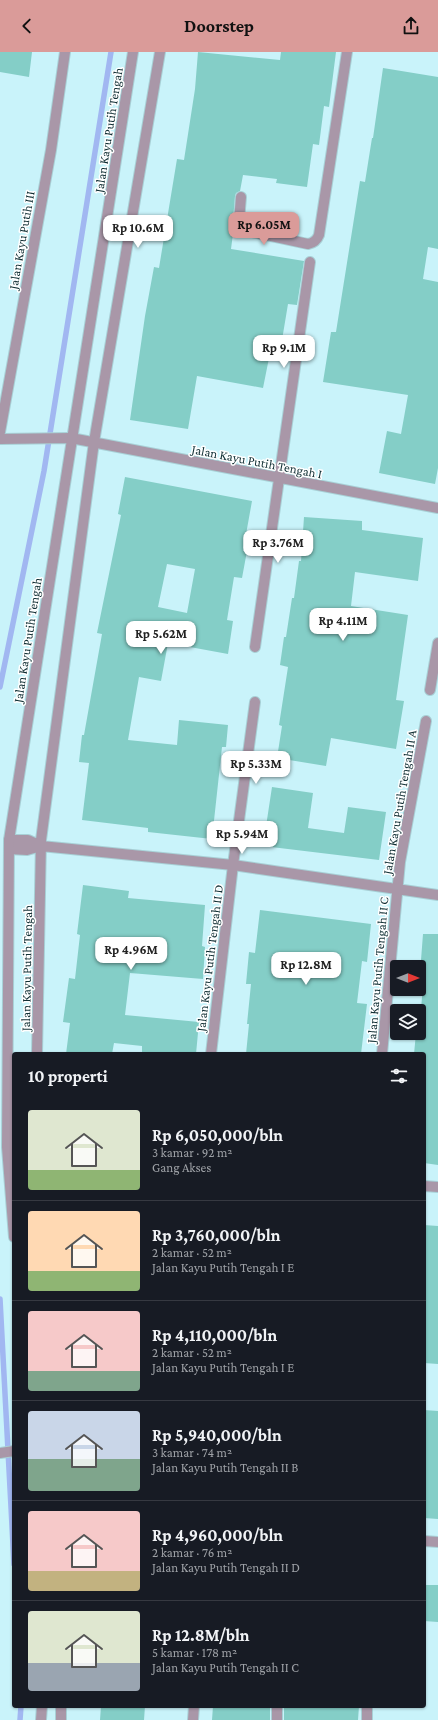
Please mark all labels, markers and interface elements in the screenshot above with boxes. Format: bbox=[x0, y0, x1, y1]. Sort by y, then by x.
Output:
icon: back bbox=[16, 15, 38, 37]
icon: share bbox=[400, 15, 422, 37]
text: Doorstep bbox=[184, 16, 254, 36]
street label: Jalan Kayu Putih Tengah bbox=[91, 66, 126, 195]
street label: Jalan Kayu Putih III bbox=[5, 190, 38, 291]
pin: Rp 6.05M bbox=[223, 212, 305, 246]
pin: Rp 10.6M bbox=[97, 215, 179, 249]
text: Rp 6.05M bbox=[237, 217, 291, 232]
text: Rp 10.6M bbox=[112, 220, 164, 235]
pin: Rp 9.1M bbox=[247, 335, 321, 369]
text: Rp 9.1M bbox=[262, 340, 306, 355]
street label: Jalan Kayu Putih Tengah I bbox=[189, 441, 324, 482]
pin: Rp 3.76M bbox=[237, 530, 319, 564]
text: Rp 3.76M bbox=[252, 535, 304, 550]
street label: Jalan Kayu Putih Tengah bbox=[10, 576, 45, 705]
pin: Rp 4.11M bbox=[302, 608, 384, 642]
text: Rp 4.11M bbox=[318, 613, 368, 628]
pin: Rp 5.62M bbox=[120, 621, 202, 655]
text: Rp 5.62M bbox=[135, 626, 187, 641]
street label: Jalan Kayu Putih Tengah II A bbox=[379, 728, 420, 877]
pin: Rp 5.33M bbox=[215, 751, 297, 785]
text: Rp 5.33M bbox=[230, 756, 282, 771]
pin: Rp 5.94M bbox=[201, 821, 283, 855]
text: Rp 5.94M bbox=[216, 826, 268, 841]
street label: Jalan Kayu Putih Tengah II D bbox=[193, 884, 226, 1033]
street label: Jalan Kayu Putih Tengah II C bbox=[364, 896, 391, 1045]
street label: Jalan Kayu Putih Tengah bbox=[18, 905, 35, 1032]
pin: Rp 4.96M bbox=[90, 937, 172, 971]
text: Rp 4.96M bbox=[104, 942, 158, 957]
pin: Rp 12.8M bbox=[265, 952, 347, 986]
text: Rp 12.8M bbox=[280, 957, 332, 972]
north arrow bbox=[390, 960, 426, 996]
map controls bbox=[390, 960, 426, 1040]
button: layers bbox=[390, 1004, 426, 1040]
icon: filters bbox=[388, 1065, 410, 1087]
text: 10 properti bbox=[28, 1067, 108, 1086]
icon: home bbox=[60, 1126, 108, 1174]
text: Rp 6,050,000/bln bbox=[152, 1126, 283, 1145]
text: 3 kamar · 92 m² bbox=[152, 1145, 232, 1160]
text: Gang Akses bbox=[152, 1160, 211, 1175]
text: Rp 3,760,000/bln bbox=[152, 1226, 280, 1245]
icon: home bbox=[60, 1227, 108, 1275]
text: 2 kamar · 52 m² bbox=[152, 1245, 232, 1260]
text: Jalan Kayu Putih Tengah I E bbox=[152, 1260, 294, 1275]
text: Rp 4,110,000/bln bbox=[152, 1326, 277, 1345]
icon: home bbox=[60, 1327, 108, 1375]
text: 2 kamar · 52 m² bbox=[152, 1345, 232, 1360]
text: Jalan Kayu Putih Tengah I E bbox=[152, 1360, 294, 1375]
text: Rp 5,940,000/bln bbox=[152, 1426, 282, 1445]
icon: home bbox=[60, 1427, 108, 1475]
text: 3 kamar · 74 m² bbox=[152, 1445, 232, 1460]
text: Jalan Kayu Putih Tengah II B bbox=[152, 1460, 298, 1475]
text: Rp 4,960,000/bln bbox=[152, 1526, 283, 1545]
icon: home bbox=[60, 1527, 108, 1575]
text: 2 kamar · 76 m² bbox=[152, 1545, 232, 1560]
text: Jalan Kayu Putih Tengah II D bbox=[152, 1560, 300, 1575]
text: Rp 12.8M/bln bbox=[152, 1626, 250, 1645]
icon: home bbox=[60, 1627, 108, 1675]
text: 5 kamar · 178 m² bbox=[152, 1645, 237, 1660]
text: Jalan Kayu Putih Tengah II C bbox=[152, 1660, 299, 1675]

